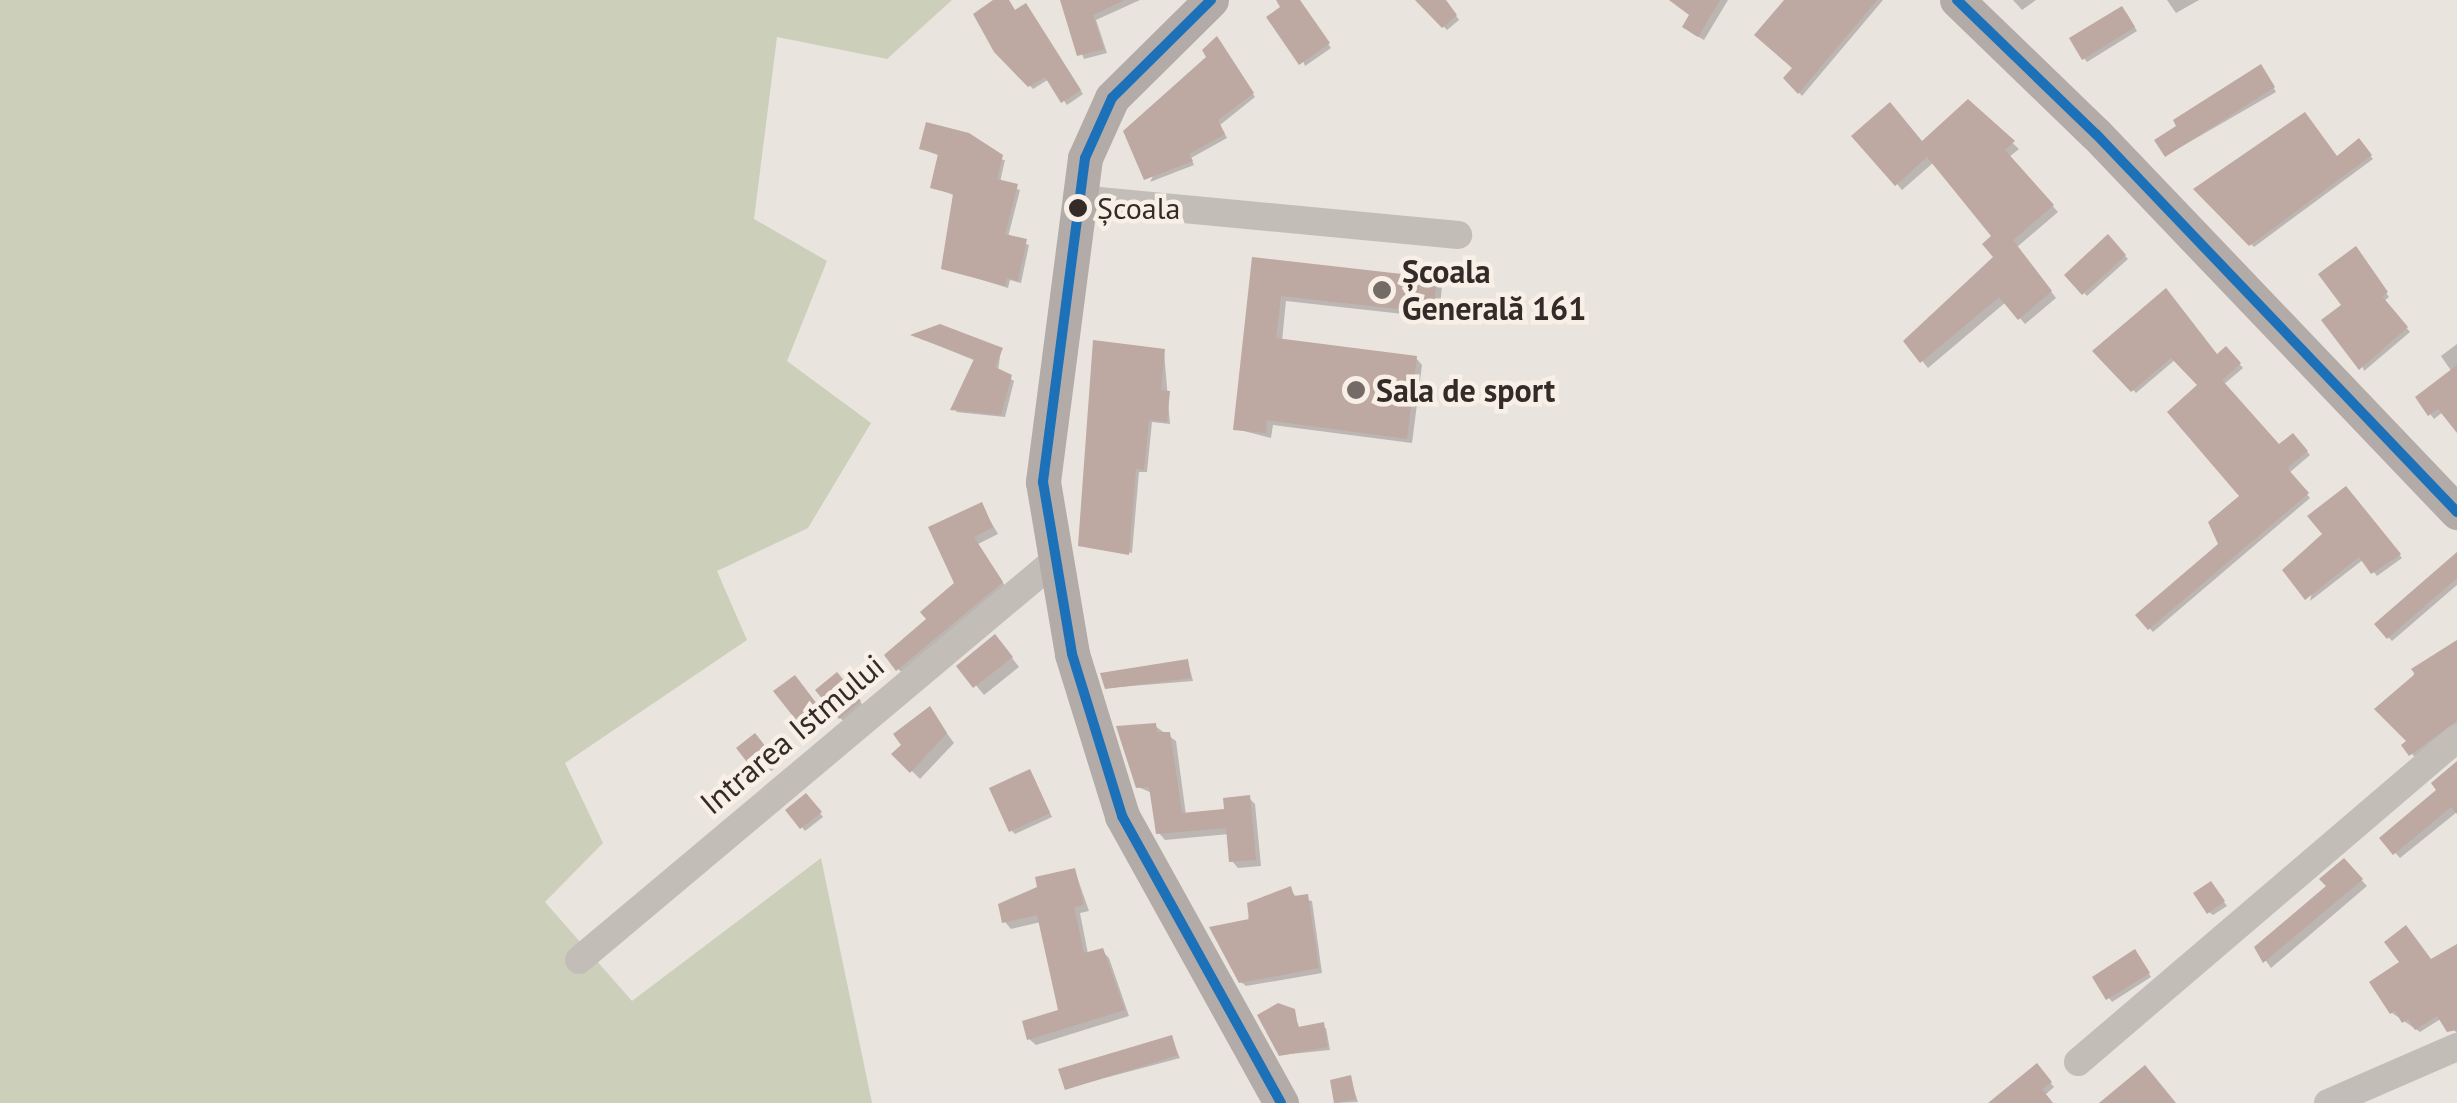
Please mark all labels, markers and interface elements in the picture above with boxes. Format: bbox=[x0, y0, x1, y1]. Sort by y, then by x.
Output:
place label: Școala bbox=[1097, 190, 1180, 226]
marker: Școala bbox=[1068, 198, 1088, 218]
place label: Școala Generală 161 bbox=[1402, 253, 1586, 328]
marker: Școala Generală 161 bbox=[1371, 279, 1393, 301]
place label: Sala de sport bbox=[1376, 371, 1555, 409]
marker: Sala de sport bbox=[1345, 379, 1367, 401]
street label: Intrarea Istmului bbox=[692, 646, 892, 822]

